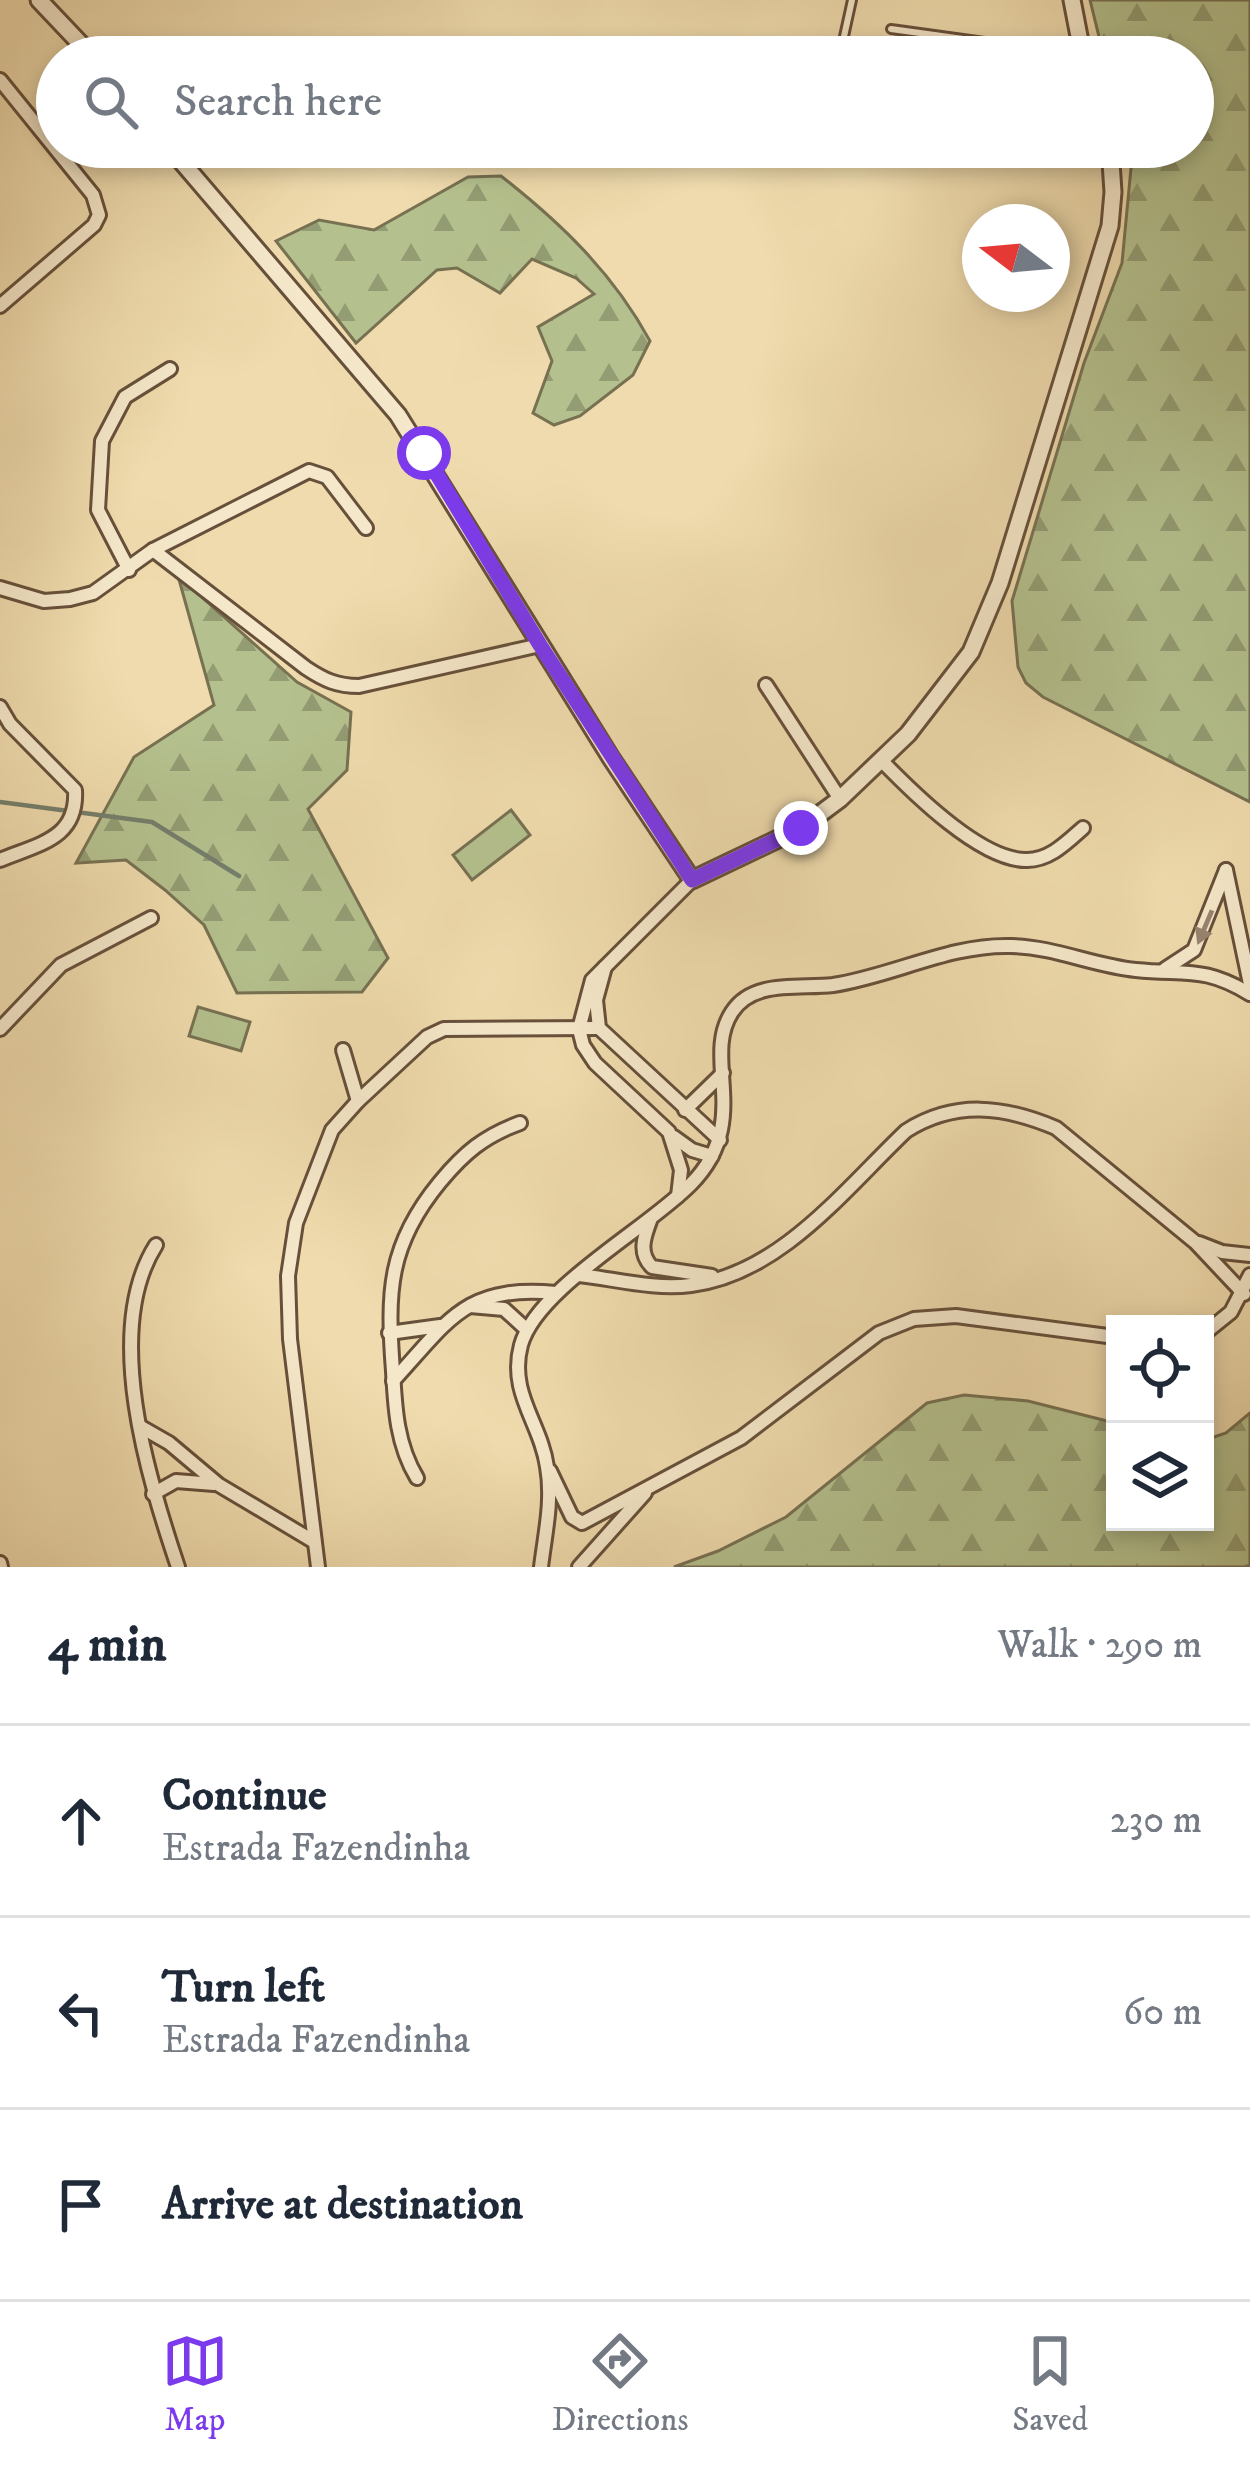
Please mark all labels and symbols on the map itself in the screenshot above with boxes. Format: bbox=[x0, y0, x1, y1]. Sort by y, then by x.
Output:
north arrow bbox=[962, 204, 1070, 312]
route start bbox=[397, 426, 451, 480]
route end bbox=[774, 801, 828, 855]
one-way arrow bbox=[1194, 910, 1214, 945]

